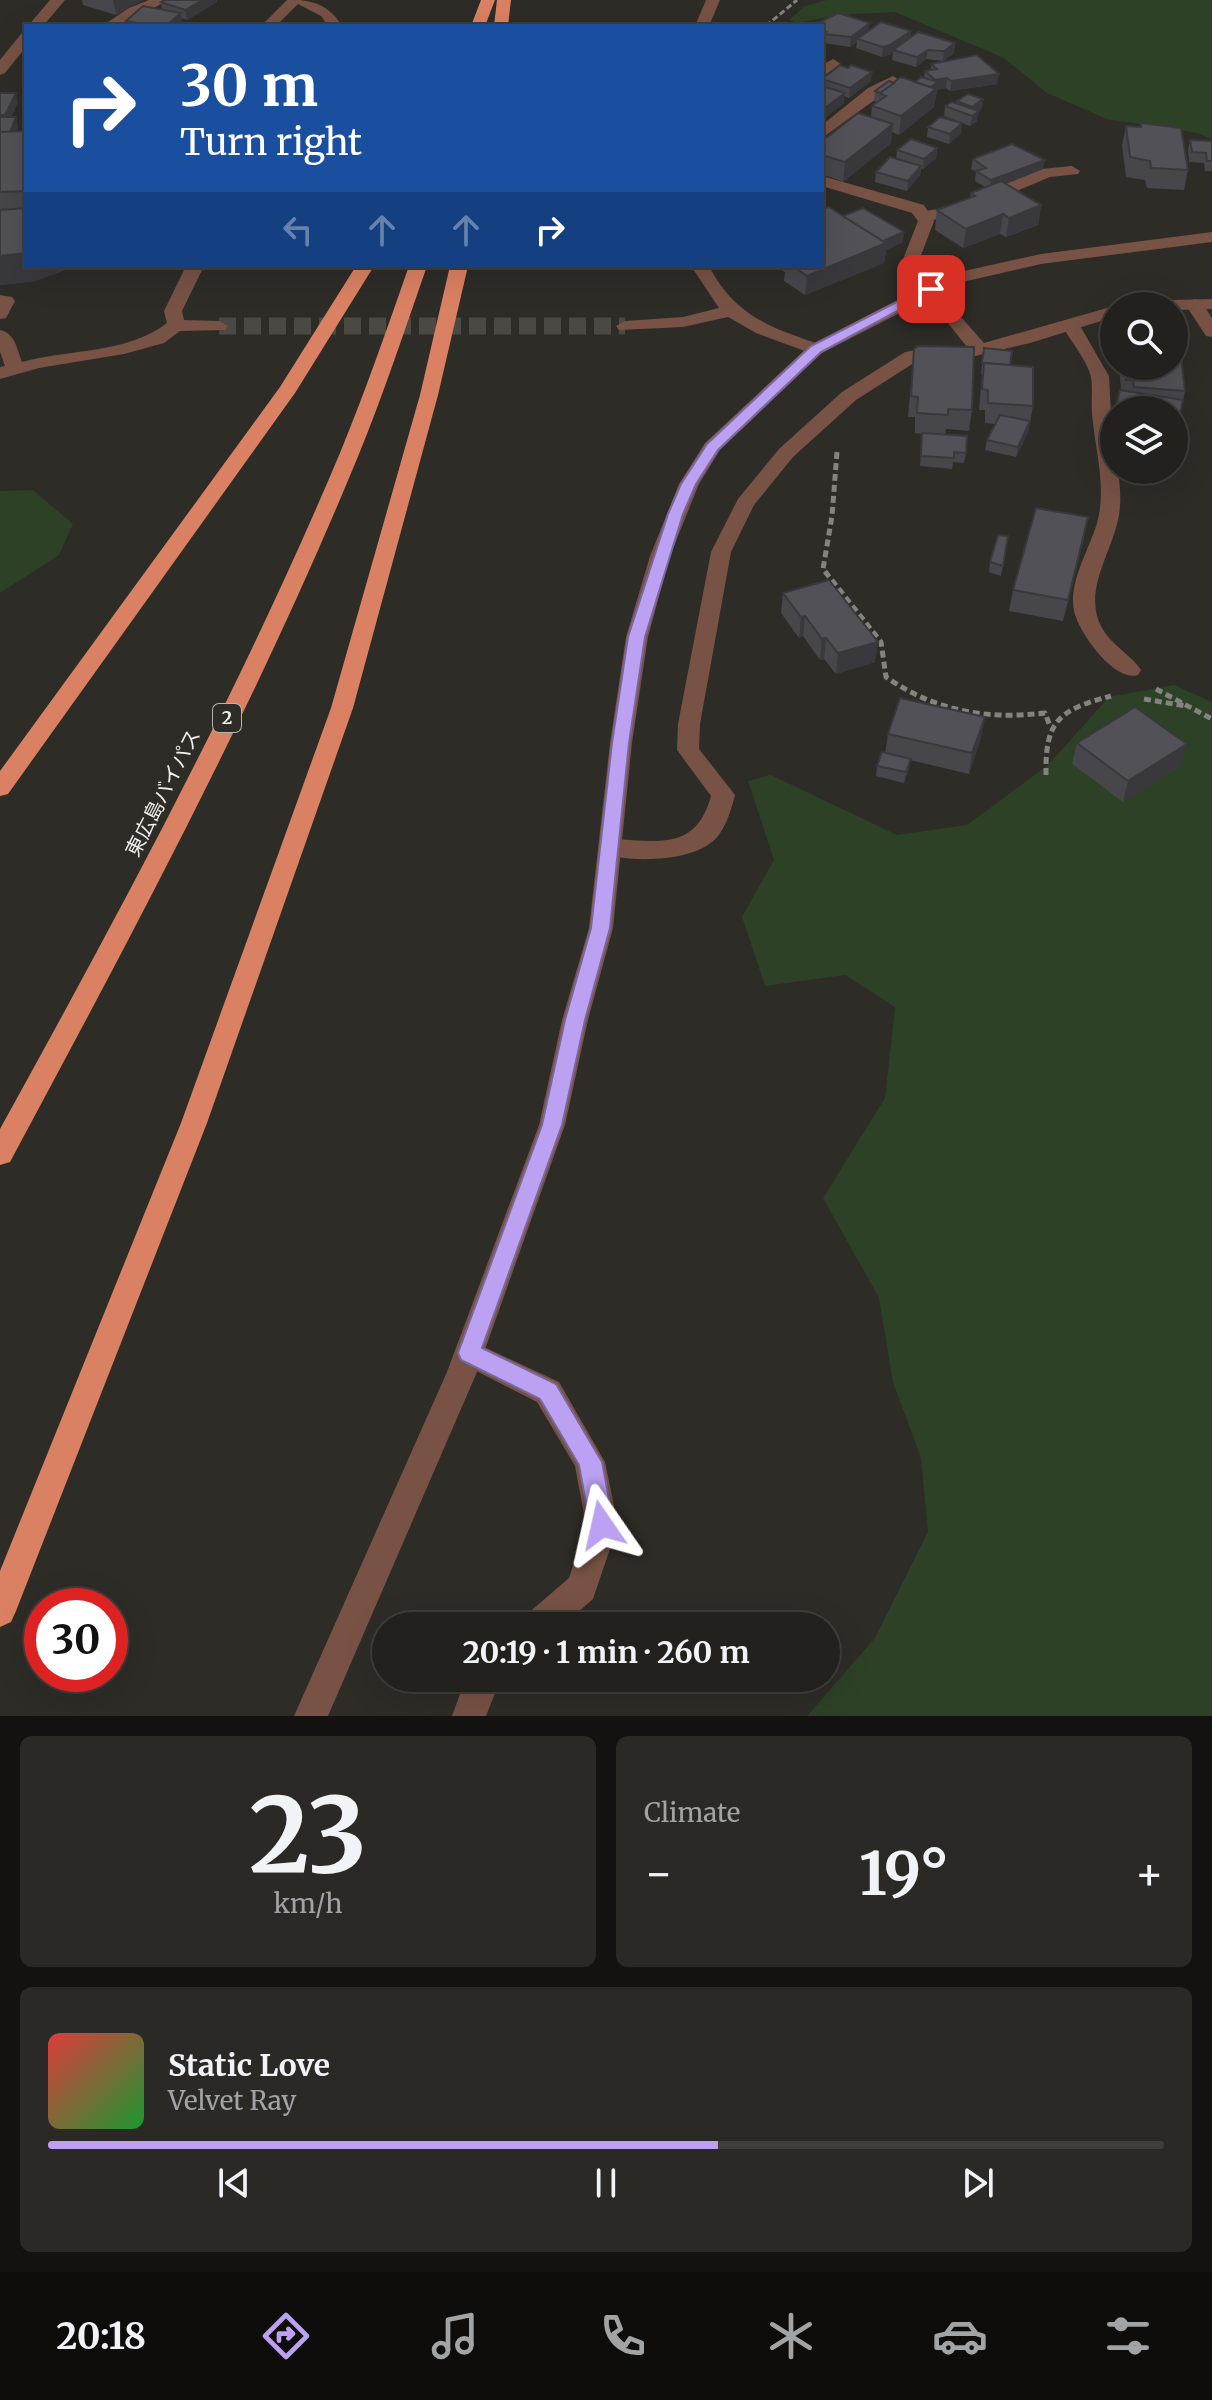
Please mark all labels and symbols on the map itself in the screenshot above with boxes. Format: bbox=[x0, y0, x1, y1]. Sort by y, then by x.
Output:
pin bbox=[897, 255, 965, 323]
road number: 2 bbox=[213, 704, 241, 732]
street label: 東広島バイパス bbox=[120, 725, 205, 861]
position arrow bbox=[560, 1483, 644, 1567]
speed limit sign: 30 bbox=[24, 1588, 128, 1692]

